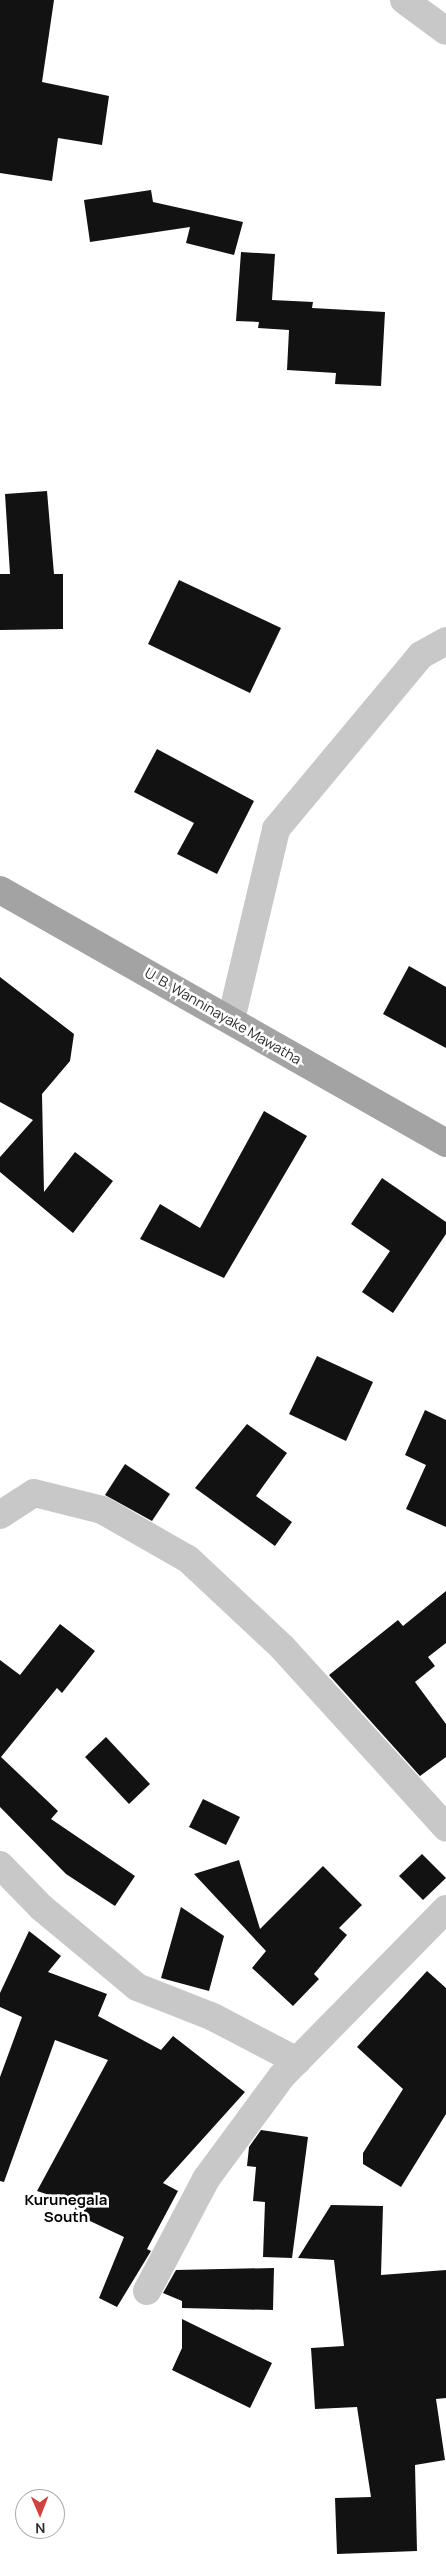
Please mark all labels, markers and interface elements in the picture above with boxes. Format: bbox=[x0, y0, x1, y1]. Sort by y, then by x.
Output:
street label: U. B. Wanninayake Mawatha bbox=[142, 964, 304, 1068]
district label: Kurunegala South bbox=[25, 2190, 107, 2225]
north arrow bbox=[15, 2489, 65, 2539]
text: N bbox=[35, 2519, 45, 2538]

